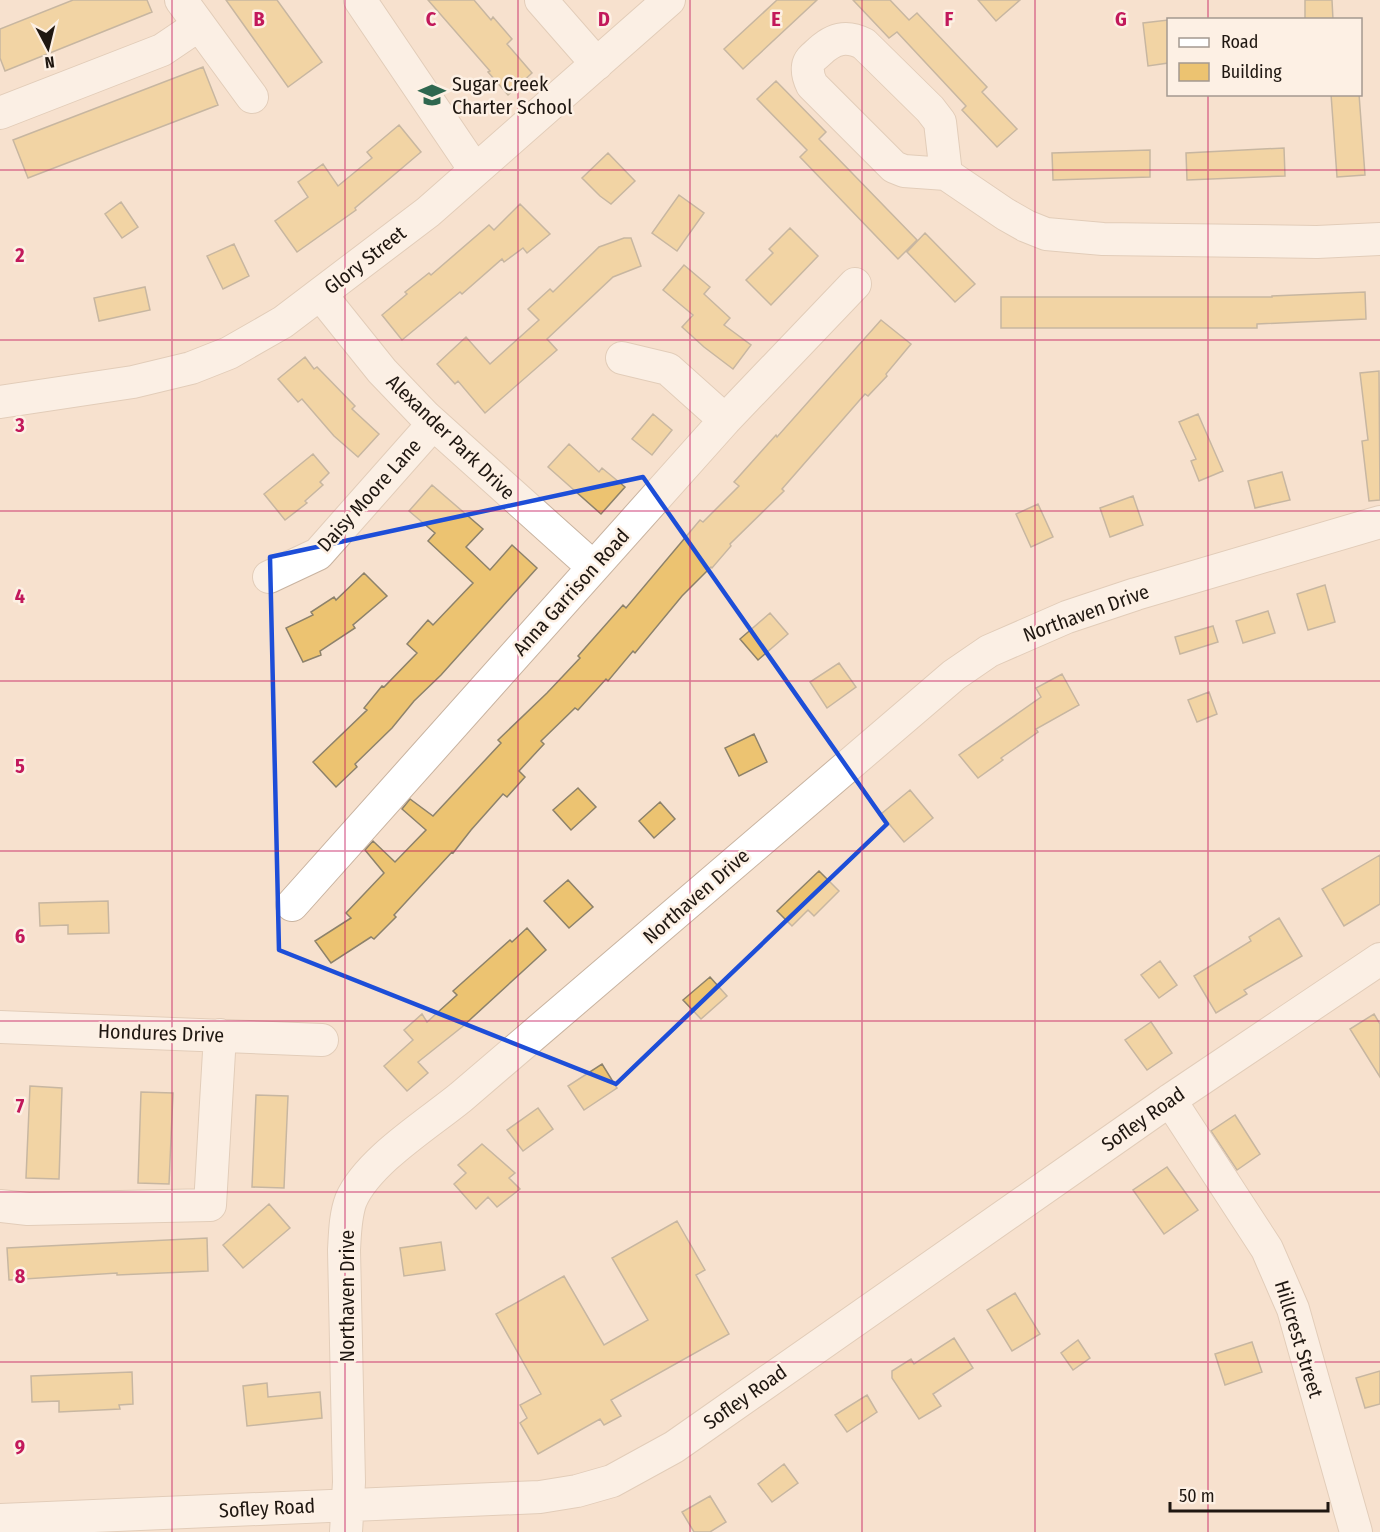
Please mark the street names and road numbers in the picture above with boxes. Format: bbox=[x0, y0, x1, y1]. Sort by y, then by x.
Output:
street label: Glory Street bbox=[319, 220, 411, 299]
street label: Alexander Park Drive bbox=[382, 370, 520, 504]
street label: Daisy Moore Lane bbox=[312, 434, 426, 556]
street label: Anna Garrison Road bbox=[508, 524, 634, 660]
street label: Northaven Drive bbox=[1020, 579, 1152, 647]
street label: Northaven Drive bbox=[638, 843, 754, 949]
street label: Hondures Drive bbox=[97, 1019, 225, 1047]
street label: Sofley Road bbox=[1097, 1082, 1189, 1156]
street label: Northaven Drive bbox=[335, 1230, 359, 1362]
street label: Hillcrest Street bbox=[1270, 1277, 1328, 1401]
street label: Sofley Road bbox=[699, 1360, 791, 1434]
street label: Sofley Road bbox=[218, 1494, 316, 1522]

